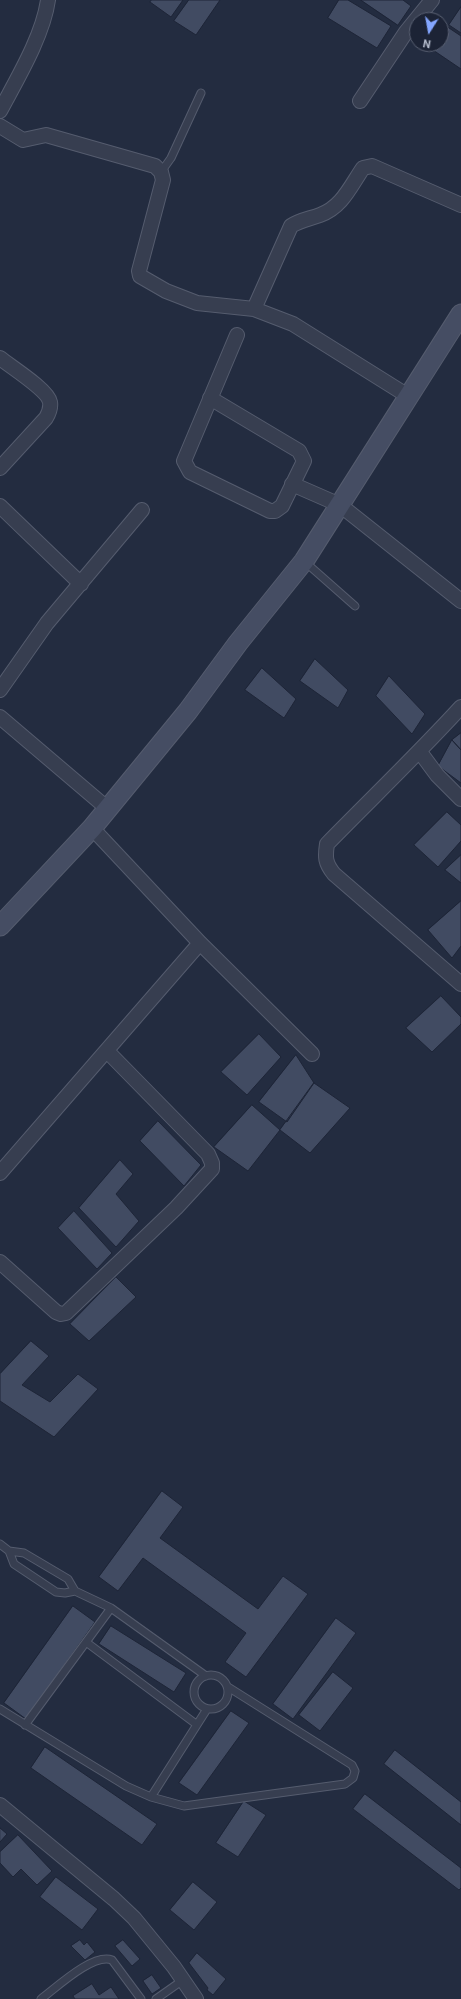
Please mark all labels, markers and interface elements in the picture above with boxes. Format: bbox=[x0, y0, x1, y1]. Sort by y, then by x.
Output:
north arrow bbox=[409, 12, 449, 52]
text: N bbox=[422, 36, 432, 50]

